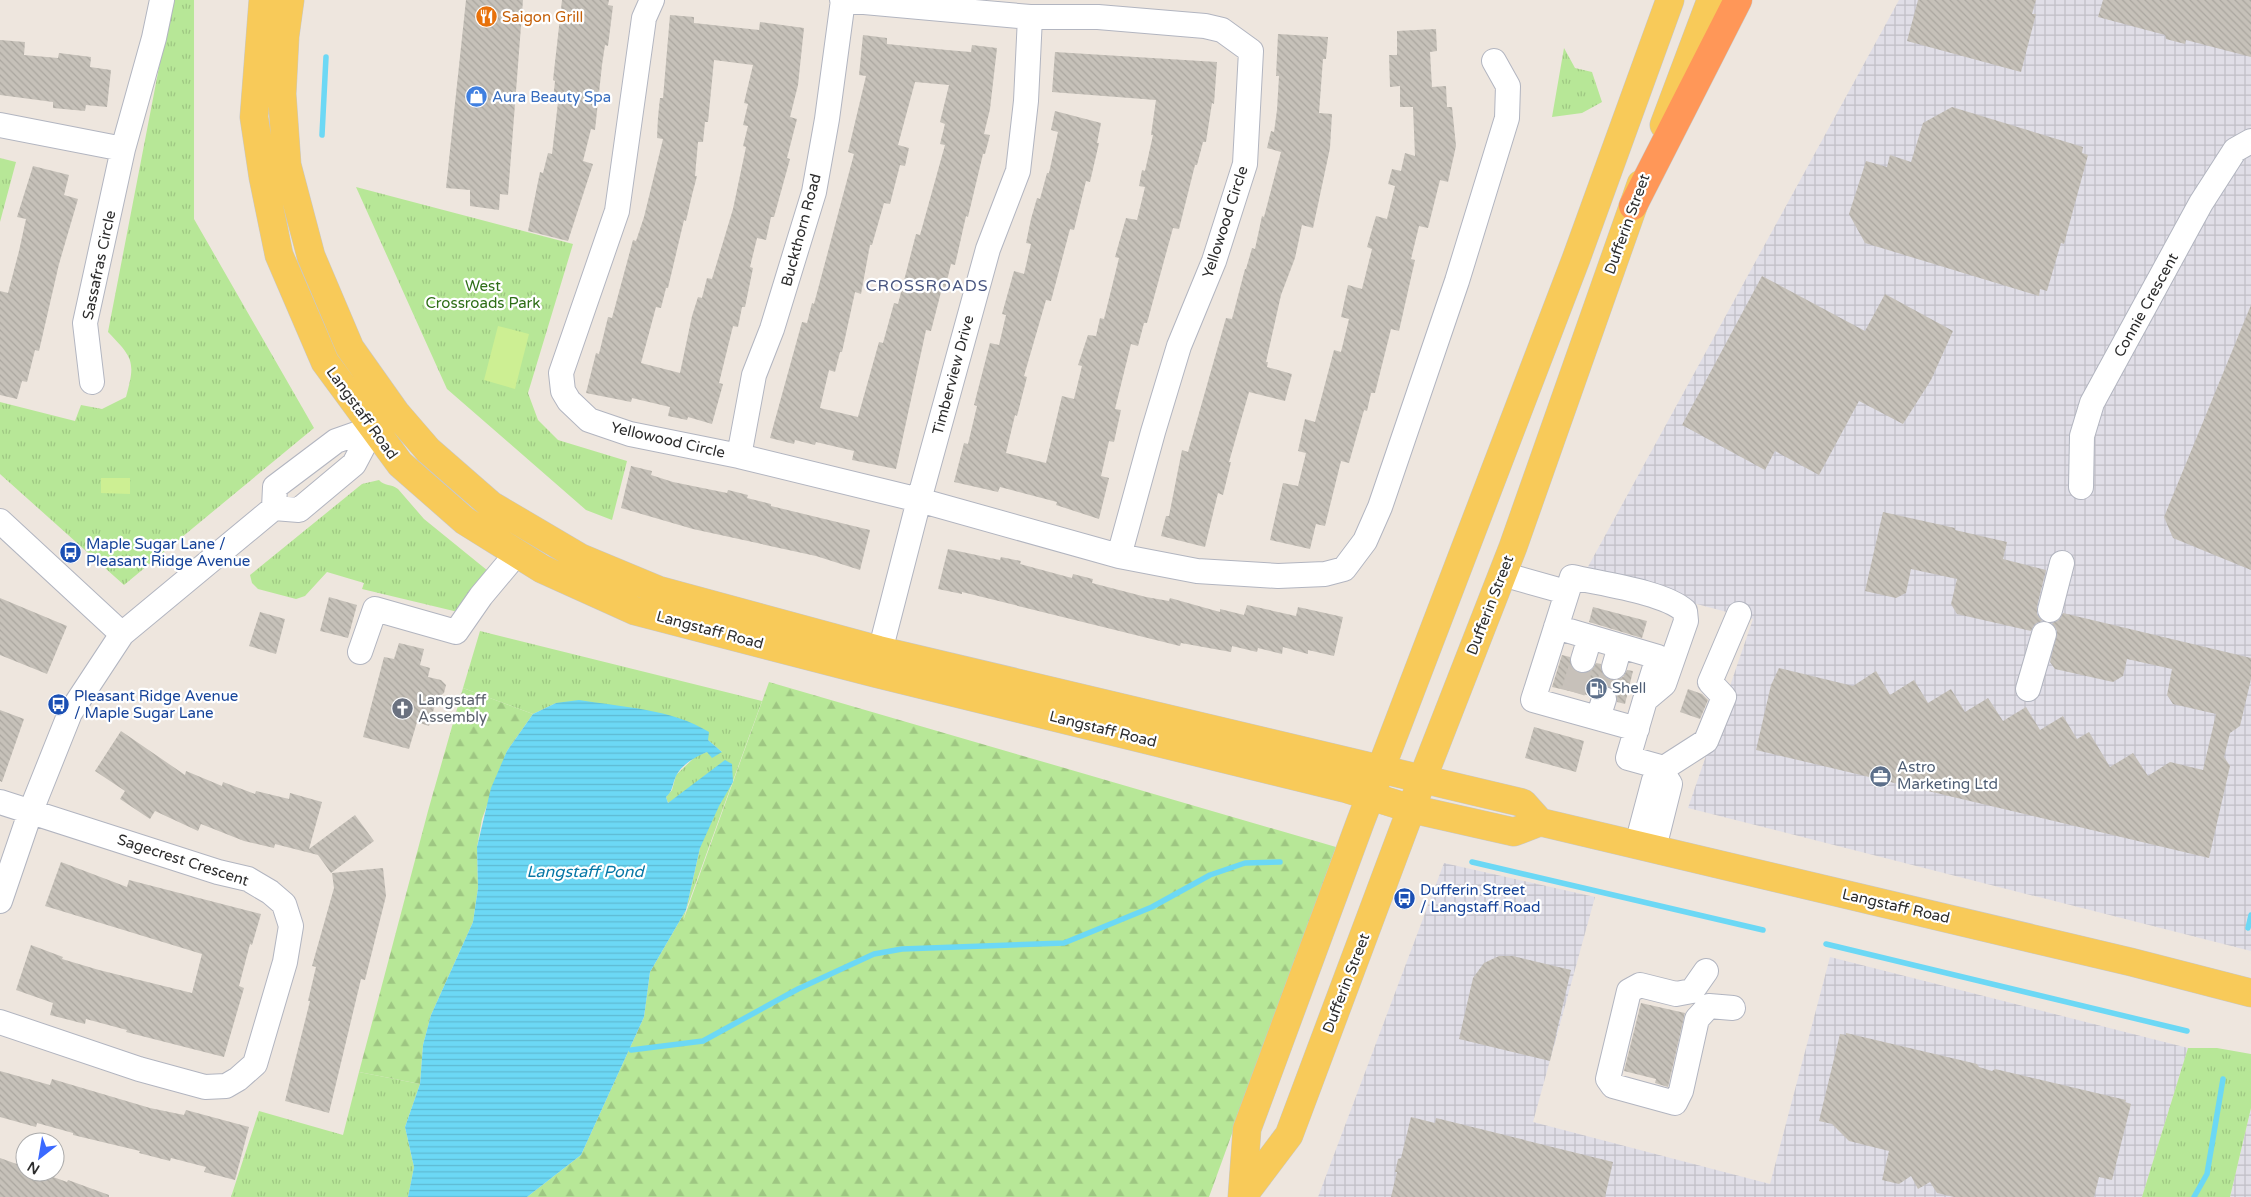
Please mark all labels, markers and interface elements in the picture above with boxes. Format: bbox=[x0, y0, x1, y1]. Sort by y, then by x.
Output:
restaurant icon: Saigon Grill bbox=[474, 5, 498, 29]
place label: Saigon Grill bbox=[502, 8, 583, 26]
shop icon: Aura Beauty Spa bbox=[464, 85, 488, 109]
place label: Aura Beauty Spa bbox=[492, 88, 611, 106]
street label: Yellowood Circle bbox=[1198, 164, 1252, 280]
street label: Dufferin Street bbox=[1601, 171, 1654, 277]
street label: Buckthorn Road bbox=[777, 172, 825, 288]
street label: Sassafras Circle bbox=[79, 209, 119, 321]
street label: Connie Crescent bbox=[2110, 250, 2182, 360]
district label: CROSSROADS bbox=[865, 276, 989, 296]
park label: West Crossroads Park bbox=[425, 277, 541, 312]
street label: Timberview Drive bbox=[928, 313, 978, 437]
street label: Langstaff Road bbox=[322, 363, 402, 463]
street label: Yellowood Circle bbox=[609, 418, 727, 462]
place label: Maple Sugar Lane / Pleasant Ridge Avenue bbox=[86, 535, 250, 570]
bus stop icon: Maple Sugar Lane / Pleasant Ridge Avenue bbox=[58, 541, 82, 565]
street label: Dufferin Street bbox=[1463, 552, 1517, 657]
street label: Langstaff Road bbox=[655, 607, 765, 653]
fuel station icon: Shell bbox=[1584, 676, 1608, 700]
place label: Shell bbox=[1612, 679, 1646, 697]
place label: Pleasant Ridge Avenue / Maple Sugar Lane bbox=[74, 687, 238, 722]
place label: Langstaff Assembly bbox=[418, 691, 487, 726]
bus stop icon: Pleasant Ridge Avenue / Maple Sugar Lane bbox=[46, 693, 70, 717]
church icon: Langstaff Assembly bbox=[390, 697, 414, 721]
street label: Langstaff Road bbox=[1047, 707, 1159, 751]
place label: Astro Marketing Ltd bbox=[1897, 758, 1998, 793]
office icon: Astro Marketing Ltd bbox=[1869, 764, 1893, 788]
street label: Sagecrest Crescent bbox=[115, 830, 251, 890]
water label: Langstaff Pond bbox=[526, 862, 646, 882]
place label: Dufferin Street / Langstaff Road bbox=[1420, 881, 1541, 916]
street label: Langstaff Road bbox=[1840, 885, 1952, 927]
bus stop icon: Dufferin Street / Langstaff Road bbox=[1392, 887, 1416, 911]
street label: Dufferin Street bbox=[1319, 930, 1373, 1035]
north arrow bbox=[15, 1132, 65, 1182]
text: N bbox=[24, 1158, 43, 1178]

